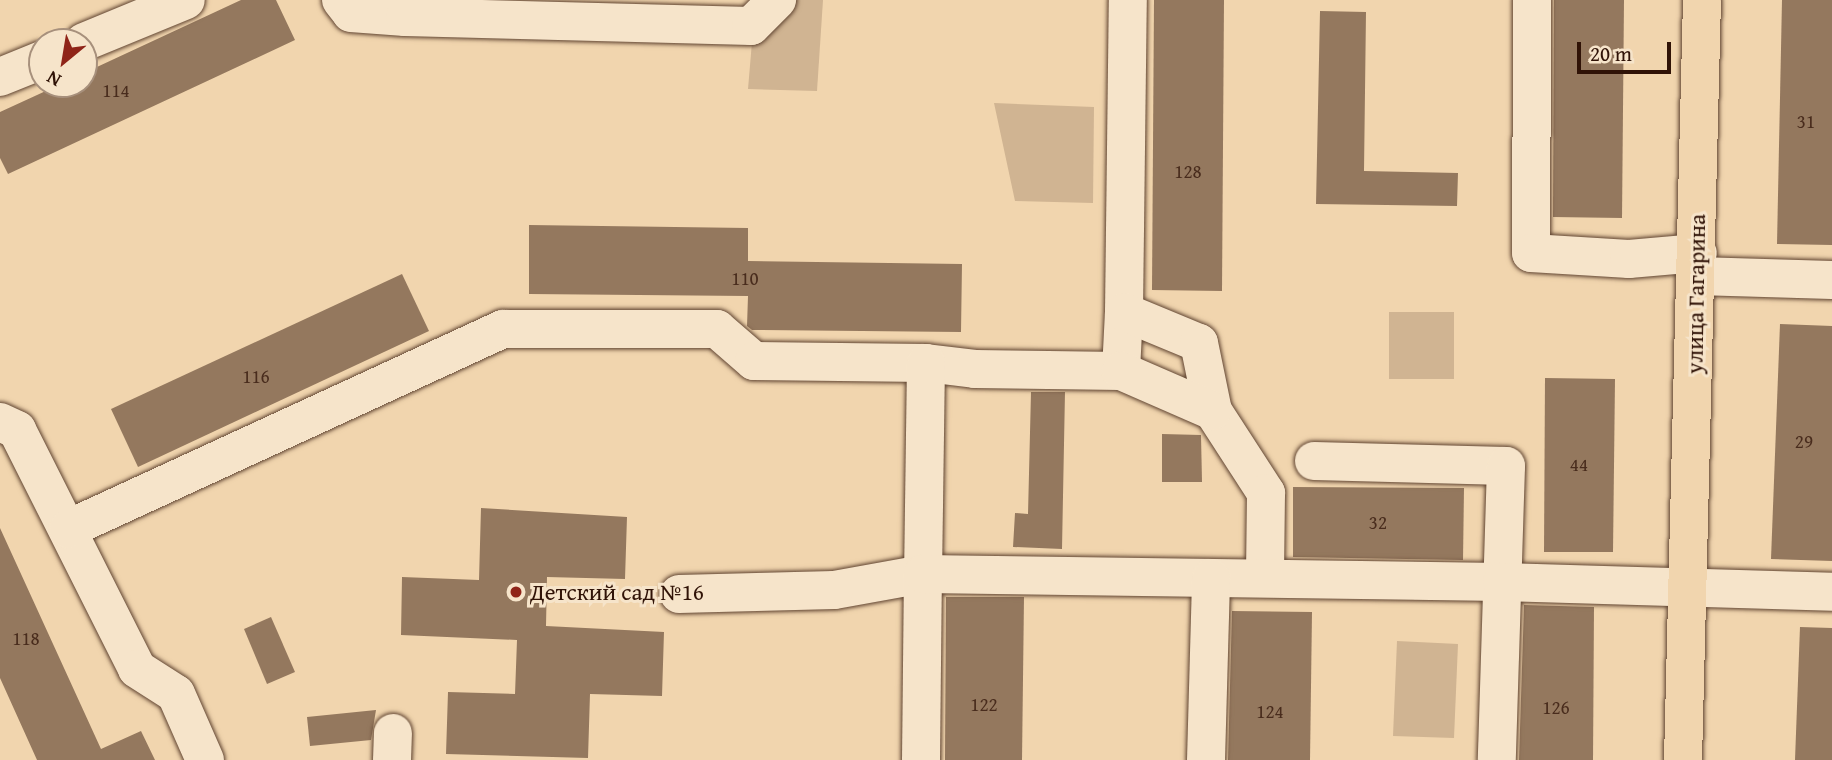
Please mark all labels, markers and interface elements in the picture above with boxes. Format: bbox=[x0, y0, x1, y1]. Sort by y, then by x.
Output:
north arrow bbox=[28, 28, 98, 98]
scale bar bbox=[1580, 28, 1674, 72]
text: 20 m bbox=[1590, 38, 1632, 69]
text: N bbox=[41, 64, 66, 95]
house number: 114 bbox=[102, 80, 130, 102]
house number: 31 bbox=[1797, 111, 1815, 133]
house number: 128 bbox=[1174, 161, 1202, 183]
street label: улица Гагарина bbox=[1681, 214, 1711, 374]
house number: 110 bbox=[731, 268, 759, 290]
house number: 116 bbox=[242, 366, 270, 388]
house number: 29 bbox=[1795, 431, 1813, 453]
house number: 44 bbox=[1570, 454, 1588, 476]
house number: 32 bbox=[1369, 512, 1387, 534]
place label: Детский сад №16 bbox=[530, 578, 704, 606]
marker: Детский сад №16 bbox=[508, 584, 524, 600]
house number: 118 bbox=[12, 628, 40, 650]
house number: 122 bbox=[970, 694, 998, 716]
house number: 126 bbox=[1542, 697, 1570, 719]
house number: 124 bbox=[1256, 701, 1284, 723]

